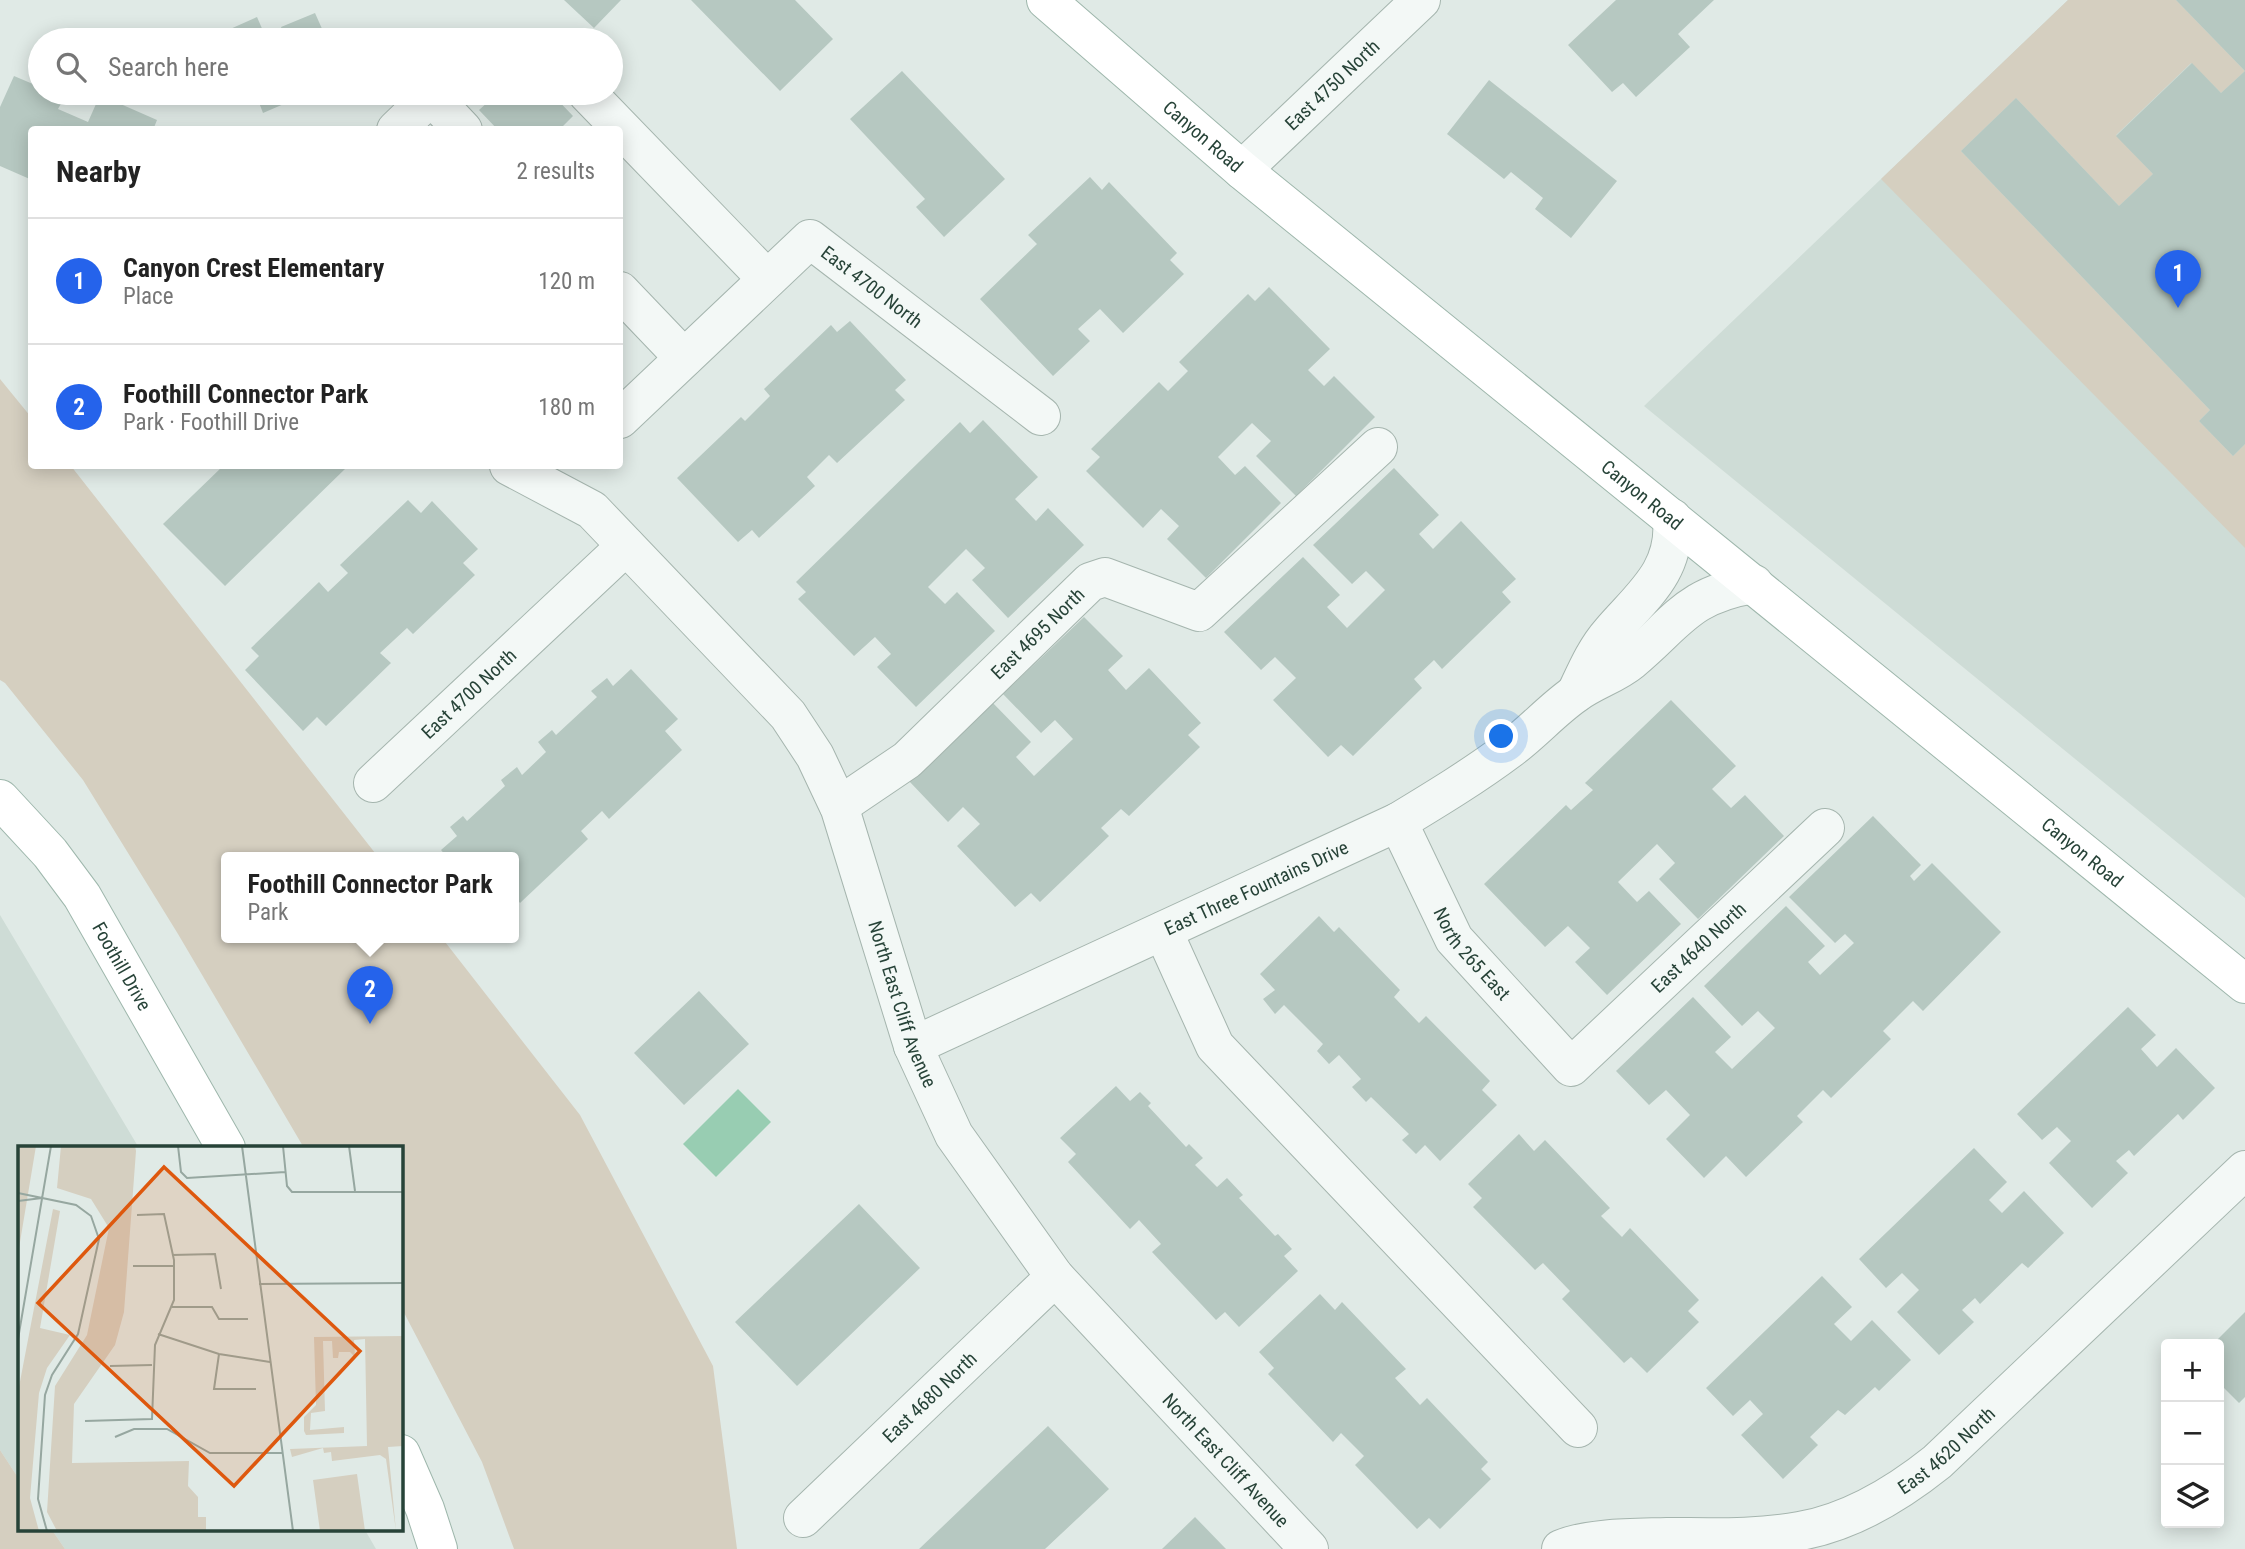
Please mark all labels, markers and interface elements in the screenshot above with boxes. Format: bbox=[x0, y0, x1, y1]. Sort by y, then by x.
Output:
search box bbox=[28, 28, 623, 105]
street label: East 4750 North bbox=[1280, 34, 1384, 135]
icon: search bbox=[52, 48, 90, 86]
text: Search here bbox=[108, 52, 229, 82]
street label: Canyon Road bbox=[1159, 95, 1248, 177]
text: Nearby bbox=[56, 154, 141, 189]
text: 2 results bbox=[517, 158, 595, 185]
street label: East 4700 North bbox=[817, 241, 927, 333]
pin: 1 bbox=[2155, 250, 2201, 308]
text: Canyon Crest Elementary bbox=[123, 253, 384, 283]
text: 1 bbox=[73, 268, 85, 295]
text: 120 m bbox=[538, 268, 595, 295]
text: Place bbox=[123, 283, 173, 310]
text: Foothill Connector Park bbox=[123, 379, 368, 409]
text: 2 bbox=[73, 394, 85, 421]
text: 180 m bbox=[538, 394, 595, 421]
text: Park · Foothill Drive bbox=[123, 409, 299, 436]
street label: Canyon Road bbox=[1597, 455, 1688, 535]
street label: East 4695 North bbox=[986, 583, 1089, 684]
street label: East 4700 North bbox=[416, 643, 521, 743]
your location bbox=[1484, 719, 1518, 753]
street label: Canyon Road bbox=[2037, 812, 2128, 892]
street label: East Three Fountains Drive bbox=[1161, 835, 1352, 940]
popup bbox=[221, 852, 519, 943]
text: Foothill Connector Park bbox=[247, 869, 493, 899]
street label: East 4640 North bbox=[1646, 897, 1751, 997]
text: Park bbox=[247, 899, 288, 926]
street label: North 265 East bbox=[1429, 904, 1515, 1005]
street label: Foothill Drive bbox=[88, 918, 157, 1015]
street label: North East Cliff Avenue bbox=[864, 918, 942, 1091]
pin: 2 bbox=[347, 966, 393, 1024]
inset map bbox=[18, 1146, 402, 1532]
map controls bbox=[2161, 1339, 2224, 1528]
button: + bbox=[2161, 1339, 2224, 1402]
street label: East 4680 North bbox=[878, 1347, 981, 1447]
street label: North East Cliff Avenue bbox=[1158, 1388, 1294, 1532]
street label: East 4620 North bbox=[1893, 1402, 2000, 1499]
button: − bbox=[2161, 1402, 2224, 1465]
button: layers bbox=[2161, 1465, 2224, 1528]

